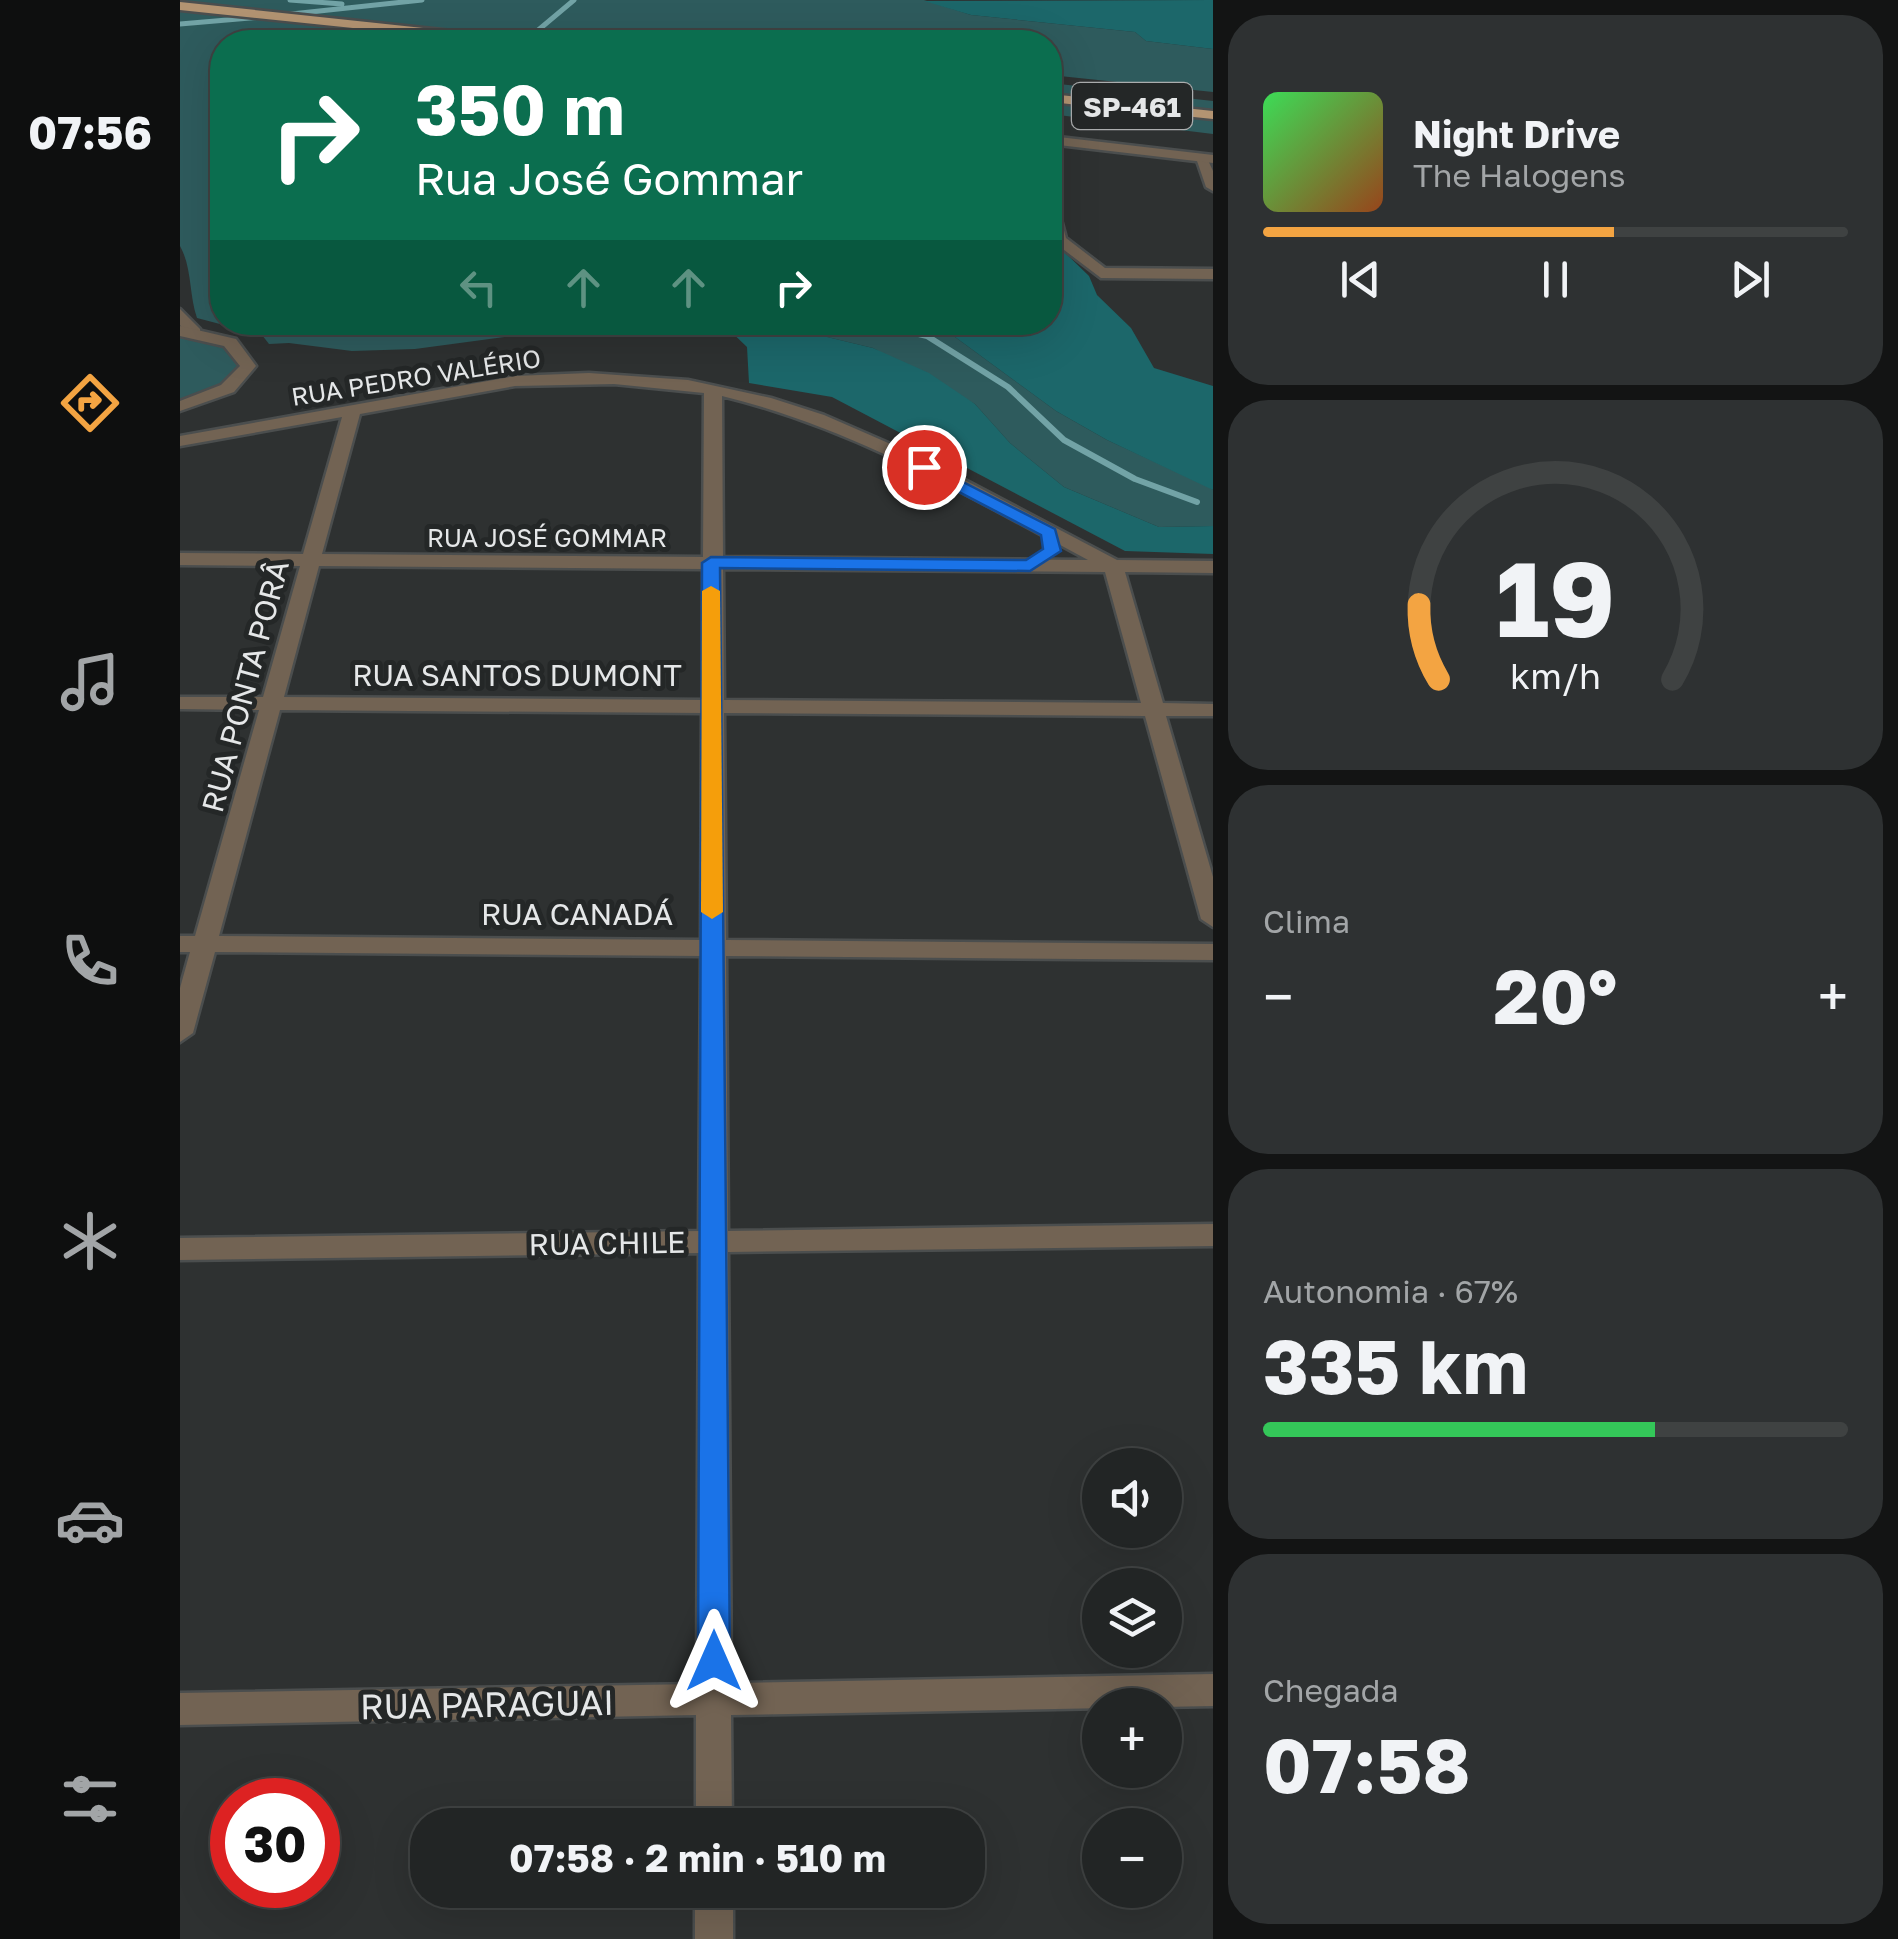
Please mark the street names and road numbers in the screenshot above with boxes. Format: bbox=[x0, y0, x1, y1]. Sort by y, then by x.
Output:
road number: SP-461 bbox=[1072, 83, 1192, 129]
street label: RUA PEDRO VALÉRIO bbox=[289, 342, 543, 412]
street label: RUA JOSÉ GOMMAR bbox=[427, 522, 667, 553]
street label: RUA PONTA PORÂ bbox=[194, 556, 296, 816]
street label: RUA SANTOS DUMONT bbox=[352, 657, 682, 693]
street label: RUA CANADÁ bbox=[481, 896, 673, 932]
street label: RUA CHILE bbox=[528, 1224, 686, 1262]
street label: RUA PARAGUAI bbox=[360, 1681, 614, 1727]

